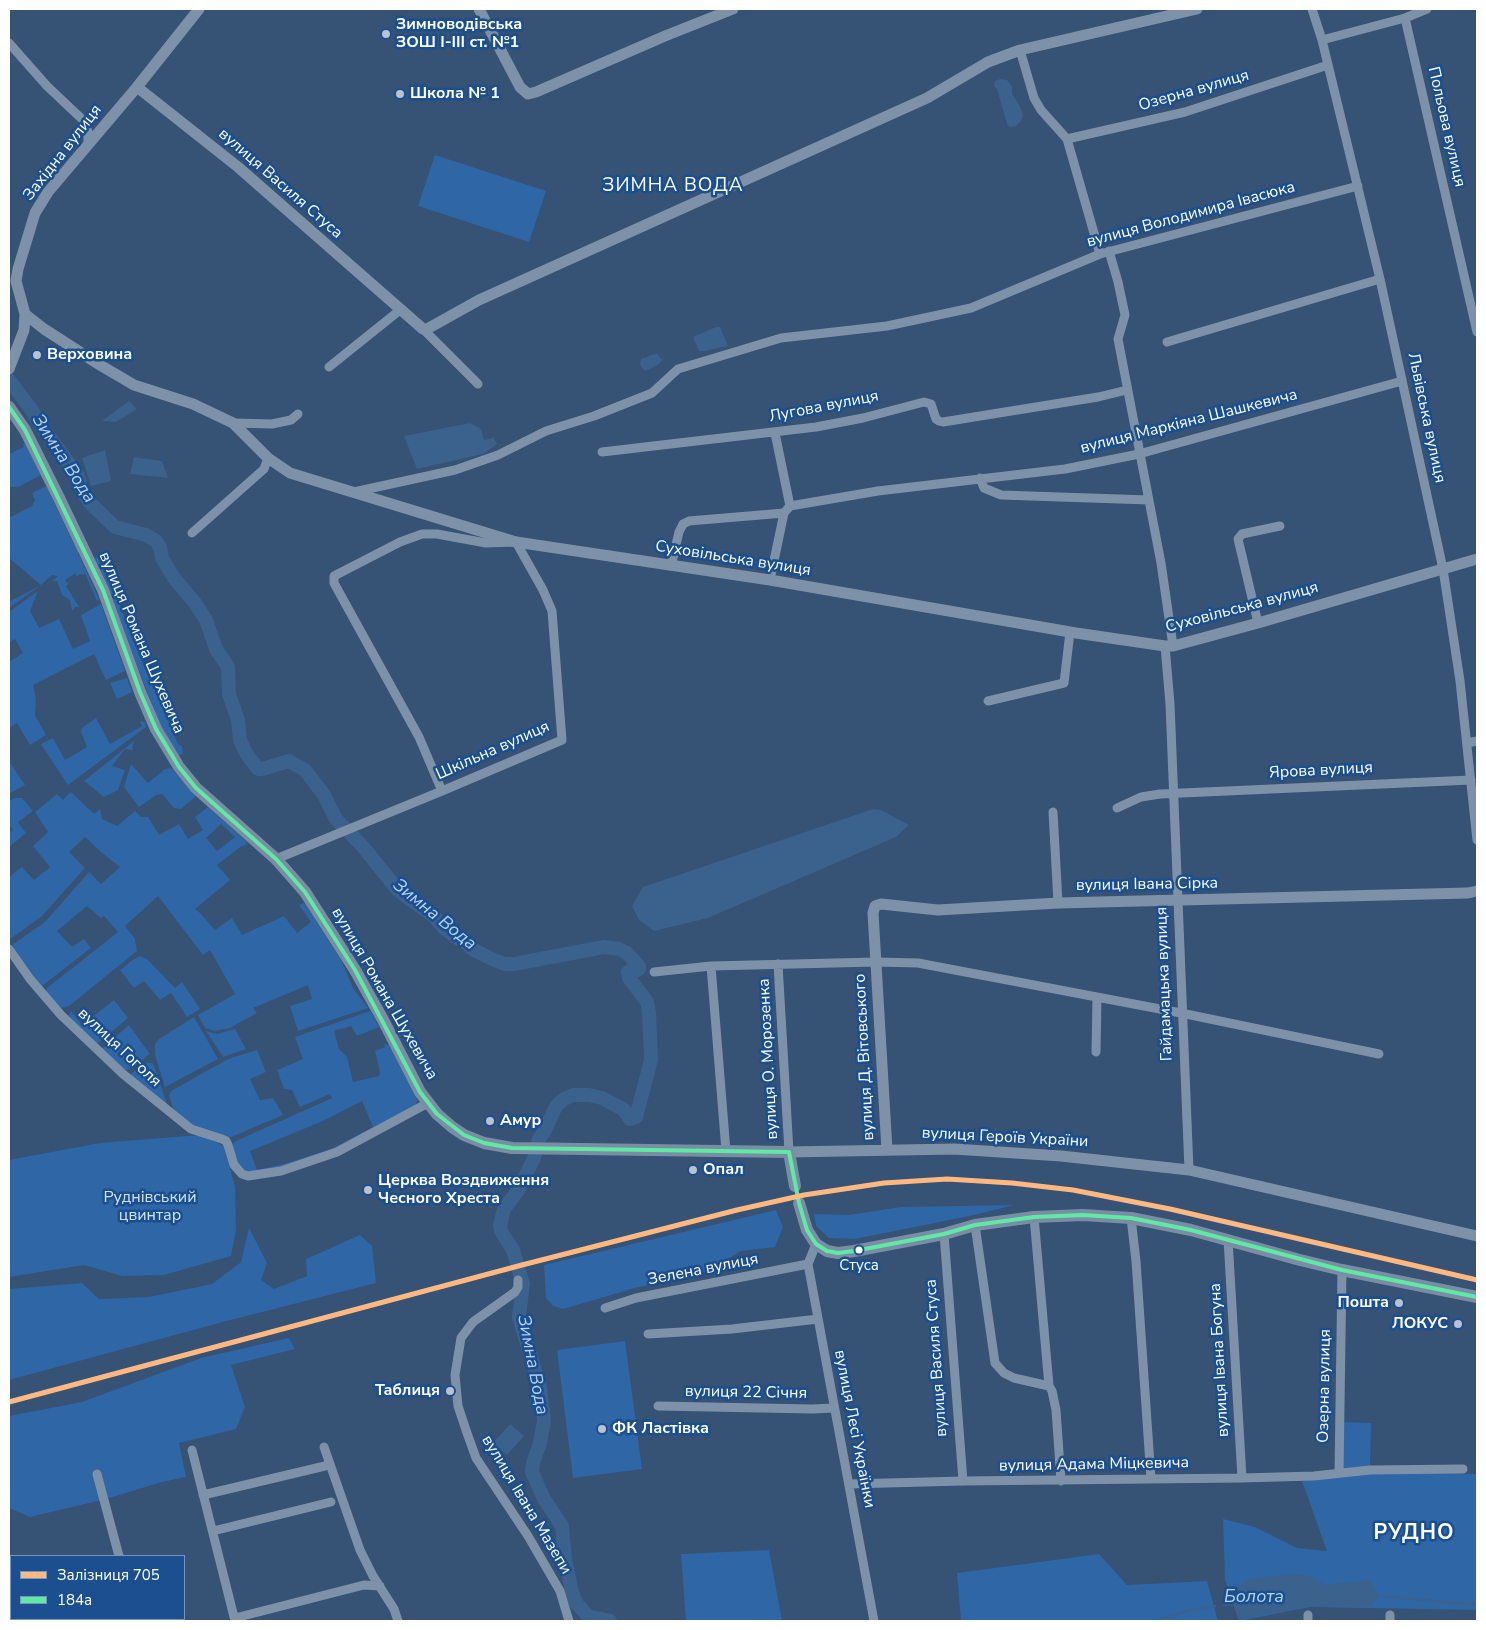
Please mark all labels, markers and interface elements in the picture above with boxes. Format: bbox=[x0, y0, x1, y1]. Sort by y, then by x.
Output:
place label: Зимноводівська ЗОШ І-ІІІ ст. №1 bbox=[396, 15, 522, 53]
marker: Зимноводівська ЗОШ І-ІІІ ст. №1 bbox=[380, 28, 392, 40]
street label: Польова вулиця bbox=[1423, 65, 1469, 189]
street label: Озерна вулиця bbox=[1137, 66, 1251, 116]
place label: Школа № 1 bbox=[410, 84, 500, 104]
marker: Школа № 1 bbox=[394, 88, 406, 100]
street label: Західна вулиця bbox=[20, 101, 106, 205]
street label: вулиця Василя Стуса bbox=[214, 125, 346, 243]
district label: ЗИМНА ВОДА bbox=[601, 175, 745, 197]
street label: вулиця Володимира Івасюка bbox=[1085, 178, 1297, 252]
place label: Верховина bbox=[47, 345, 132, 365]
marker: Верховина bbox=[31, 349, 43, 361]
street label: Львівська вулиця bbox=[1403, 351, 1449, 485]
street label: вулиця Маркіяна Шашкевича bbox=[1078, 386, 1300, 458]
street label: Лугова вулиця bbox=[768, 387, 880, 427]
water label: Зимна Вода bbox=[26, 411, 100, 507]
street label: Суховільська вулиця bbox=[654, 537, 812, 581]
street label: вулиця Романа Шухевича bbox=[94, 549, 188, 737]
street label: Суховільська вулиця bbox=[1164, 578, 1320, 638]
street label: Шкільна вулиця bbox=[433, 717, 553, 785]
street label: Ярова вулиця bbox=[1269, 759, 1373, 783]
street label: вулиця Івана Сірка bbox=[1076, 874, 1218, 896]
water label: Зимна Вода bbox=[388, 875, 480, 955]
street label: вулиця Романа Шухевича bbox=[327, 905, 441, 1083]
street label: Гайдамацька вулиця bbox=[1153, 907, 1177, 1061]
street label: вулиця Д. Вітовського bbox=[851, 973, 879, 1141]
street label: вулиця О. Морозенка bbox=[755, 978, 783, 1140]
street label: вулиця Гоголя bbox=[73, 1005, 165, 1091]
place label: Амур bbox=[500, 1111, 541, 1131]
marker: Амур bbox=[484, 1115, 496, 1127]
street label: вулиця Героїв України bbox=[921, 1124, 1089, 1152]
place label: Опал bbox=[703, 1160, 744, 1180]
marker: Опал bbox=[687, 1164, 699, 1176]
place label: Церква Воздвиження Чесного Хреста bbox=[378, 1171, 549, 1209]
marker: Церква Воздвиження Чесного Хреста bbox=[362, 1184, 374, 1196]
park label: Руднівський цвинтар bbox=[103, 1188, 197, 1226]
marker: Стуса bbox=[854, 1245, 864, 1255]
street label: Зелена вулиця bbox=[646, 1250, 760, 1290]
place label: Стуса bbox=[839, 1257, 879, 1275]
street label: вулиця Василя Стуса bbox=[922, 1278, 952, 1438]
street label: вулиця Івана Богуна bbox=[1206, 1283, 1234, 1437]
place label: Пошта bbox=[1337, 1293, 1389, 1313]
marker: Пошта bbox=[1393, 1297, 1405, 1309]
water label: Зимна Вода bbox=[512, 1313, 552, 1417]
place label: ЛОКУС bbox=[1392, 1314, 1448, 1334]
marker: ЛОКУС bbox=[1452, 1318, 1464, 1330]
street label: Озерна вулиця bbox=[1314, 1329, 1336, 1443]
street label: вулиця Лесі Українки bbox=[829, 1348, 879, 1510]
place label: Таблиця bbox=[375, 1381, 440, 1401]
street label: вулиця 22 Січня bbox=[685, 1382, 807, 1404]
marker: Таблиця bbox=[444, 1385, 456, 1397]
place label: ФК Ластівка bbox=[612, 1419, 709, 1439]
marker: ФК Ластівка bbox=[596, 1423, 608, 1435]
street label: вулиця Івана Мазепи bbox=[477, 1432, 575, 1578]
street label: вулиця Адама Міцкевича bbox=[999, 1454, 1189, 1476]
district label: РУДНО bbox=[1373, 1521, 1455, 1547]
legend bbox=[10, 1555, 185, 1620]
text: Залізниця 705 bbox=[57, 1565, 160, 1585]
water label: Болота bbox=[1224, 1587, 1284, 1609]
text: 184а bbox=[57, 1590, 92, 1610]

